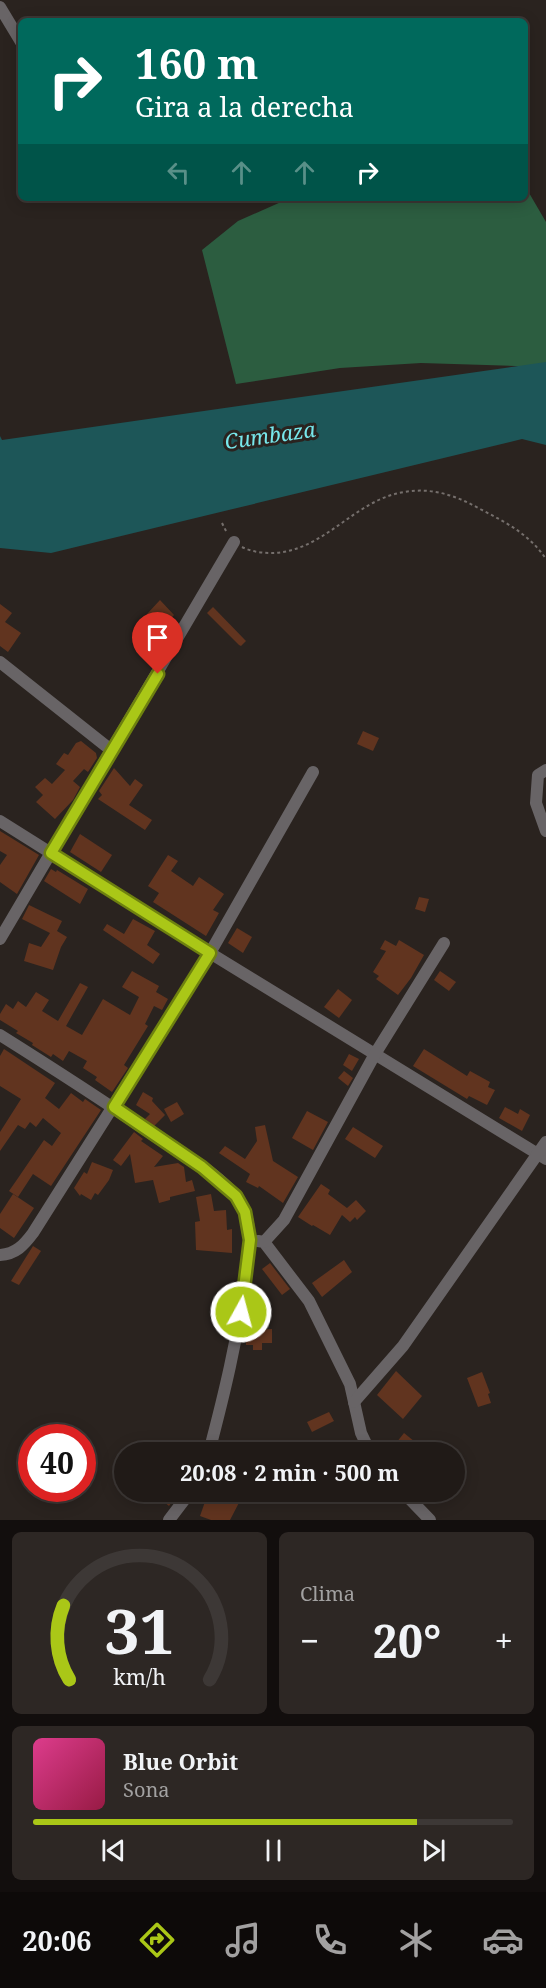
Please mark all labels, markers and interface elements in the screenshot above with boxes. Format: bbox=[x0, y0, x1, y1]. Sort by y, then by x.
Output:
text: 160 m bbox=[135, 34, 259, 91]
icon: right bbox=[36, 42, 114, 120]
text: Gira a la derecha bbox=[135, 88, 354, 125]
icon: left bbox=[162, 156, 195, 189]
icon: ahead bbox=[225, 156, 258, 189]
icon: ahead bbox=[288, 156, 321, 189]
icon: right bbox=[351, 156, 384, 189]
water label: Cumbaza bbox=[223, 415, 318, 455]
pin bbox=[132, 612, 183, 674]
icon: arrive bbox=[141, 621, 174, 654]
position arrow bbox=[209, 1280, 273, 1344]
speed limit sign: 40 bbox=[18, 1424, 96, 1502]
text: 20:08 · 2 min · 500 m bbox=[180, 1457, 399, 1487]
text: Clima bbox=[300, 1580, 355, 1607]
text: 31 bbox=[104, 1587, 175, 1672]
text: 20° bbox=[372, 1610, 441, 1671]
text: − bbox=[300, 1618, 319, 1663]
text: + bbox=[495, 1618, 513, 1663]
text: km/h bbox=[113, 1662, 166, 1691]
text: Blue Orbit bbox=[123, 1746, 238, 1776]
text: Sona bbox=[123, 1776, 170, 1803]
icon: previous bbox=[97, 1834, 130, 1867]
icon: pause bbox=[257, 1834, 290, 1867]
icon: next bbox=[417, 1834, 450, 1867]
icon: directions bbox=[136, 1919, 178, 1961]
icon: music bbox=[222, 1919, 264, 1961]
icon: phone bbox=[309, 1919, 351, 1961]
icon: climate bbox=[395, 1919, 437, 1961]
icon: car bbox=[482, 1919, 524, 1961]
text: 20:06 bbox=[22, 1922, 91, 1959]

